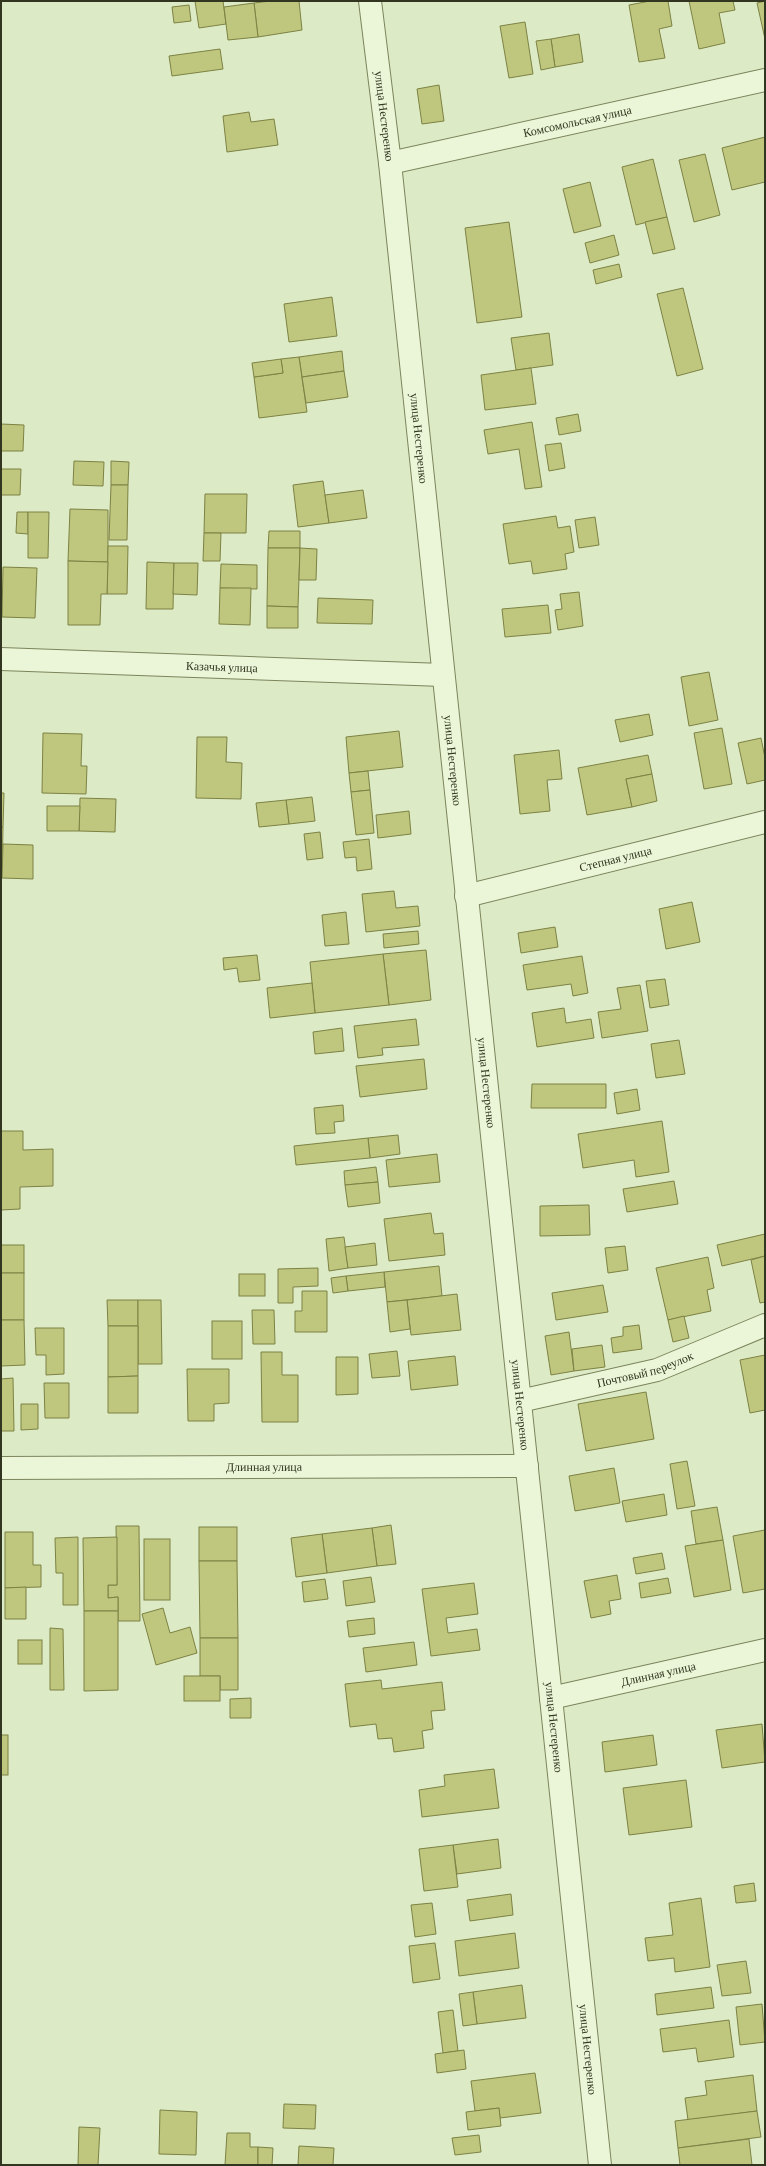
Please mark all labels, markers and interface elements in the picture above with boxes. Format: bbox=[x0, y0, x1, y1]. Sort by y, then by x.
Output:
street label: улица Нестеренко bbox=[372, 70, 397, 162]
street label: Комсомольская улица bbox=[522, 103, 634, 140]
street label: улица Нестеренко bbox=[407, 392, 431, 484]
street label: Казачья улица bbox=[186, 659, 259, 675]
street label: улица Нестеренко bbox=[441, 714, 464, 807]
street label: Степная улица bbox=[578, 843, 654, 875]
street label: улица Нестеренко bbox=[475, 1037, 498, 1129]
street label: Почтовый переулок bbox=[595, 1349, 695, 1390]
street label: улица Нестеренко bbox=[509, 1359, 532, 1451]
street label: Длинная улица bbox=[226, 1460, 303, 1474]
street label: Длинная улица bbox=[620, 1659, 698, 1689]
street label: улица Нестеренко bbox=[542, 1681, 566, 1773]
street label: улица Нестеренко bbox=[576, 2003, 600, 2095]

